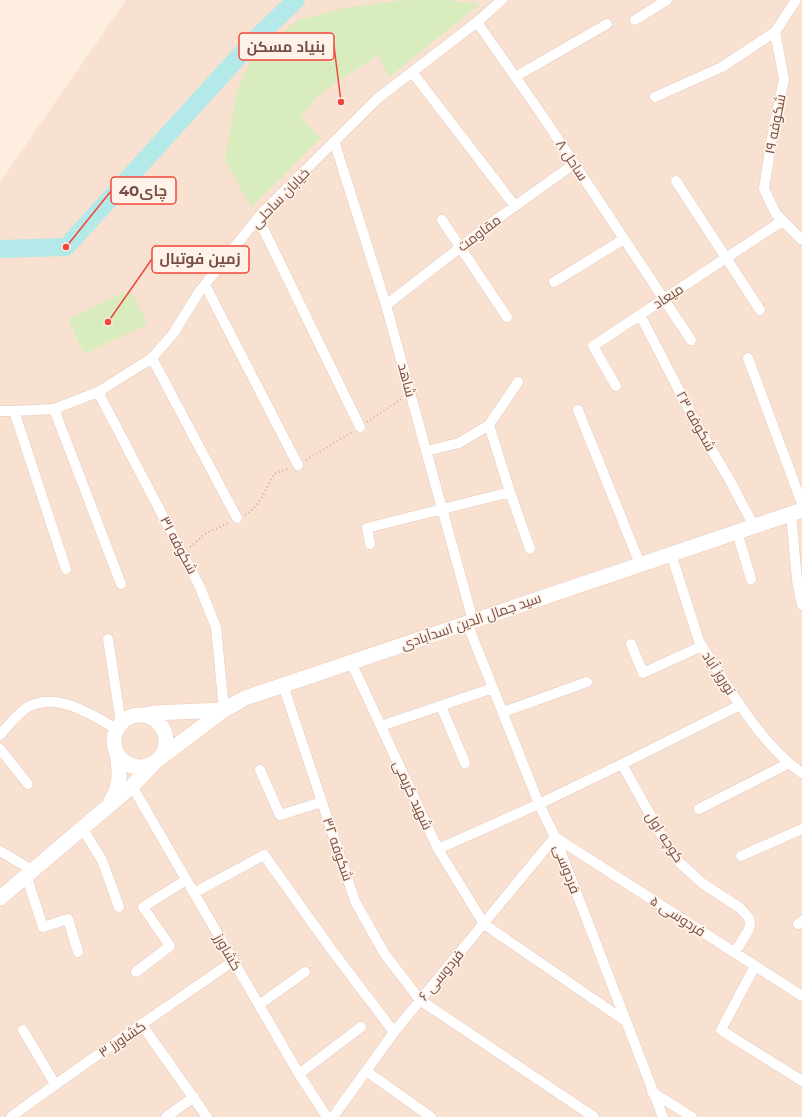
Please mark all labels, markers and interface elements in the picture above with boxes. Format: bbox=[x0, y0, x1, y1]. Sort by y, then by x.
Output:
callout: بنیاد مسکن bbox=[239, 33, 334, 60]
text: بنیاد مسکن bbox=[247, 37, 325, 56]
street label: شکوفه ۱۹ bbox=[760, 92, 790, 156]
street label: ساحل ۸ bbox=[552, 136, 592, 184]
street label: خیابان ساحلی bbox=[247, 164, 313, 232]
callout: 40چای bbox=[111, 177, 176, 204]
text: 40چای bbox=[119, 181, 167, 202]
street label: مقاومت bbox=[454, 211, 504, 255]
callout: زمین فوتبال bbox=[152, 246, 249, 273]
text: زمین فوتبال bbox=[159, 249, 241, 268]
street label: میعاد bbox=[649, 279, 687, 313]
street label: شاهد bbox=[394, 361, 420, 399]
street label: شکوفه ۲۳ bbox=[672, 388, 720, 454]
street label: شکوفه ۳۱ bbox=[156, 513, 202, 577]
street label: سید جمال الدین اسدآبادی bbox=[398, 589, 544, 653]
street label: نوروز آباد bbox=[698, 648, 740, 698]
street label: شهید کریمی bbox=[389, 757, 437, 833]
street label: کوچه اول bbox=[641, 808, 688, 866]
street label: شکوفه ۳۲ bbox=[319, 815, 357, 883]
street label: فردوسی bbox=[549, 842, 585, 896]
street label: فردوسی ۵ bbox=[647, 891, 709, 941]
street label: کشاورز bbox=[210, 929, 246, 974]
street label: فردوسی ۶ bbox=[414, 946, 468, 1004]
street label: کشاورز ۳ bbox=[95, 1017, 149, 1061]

